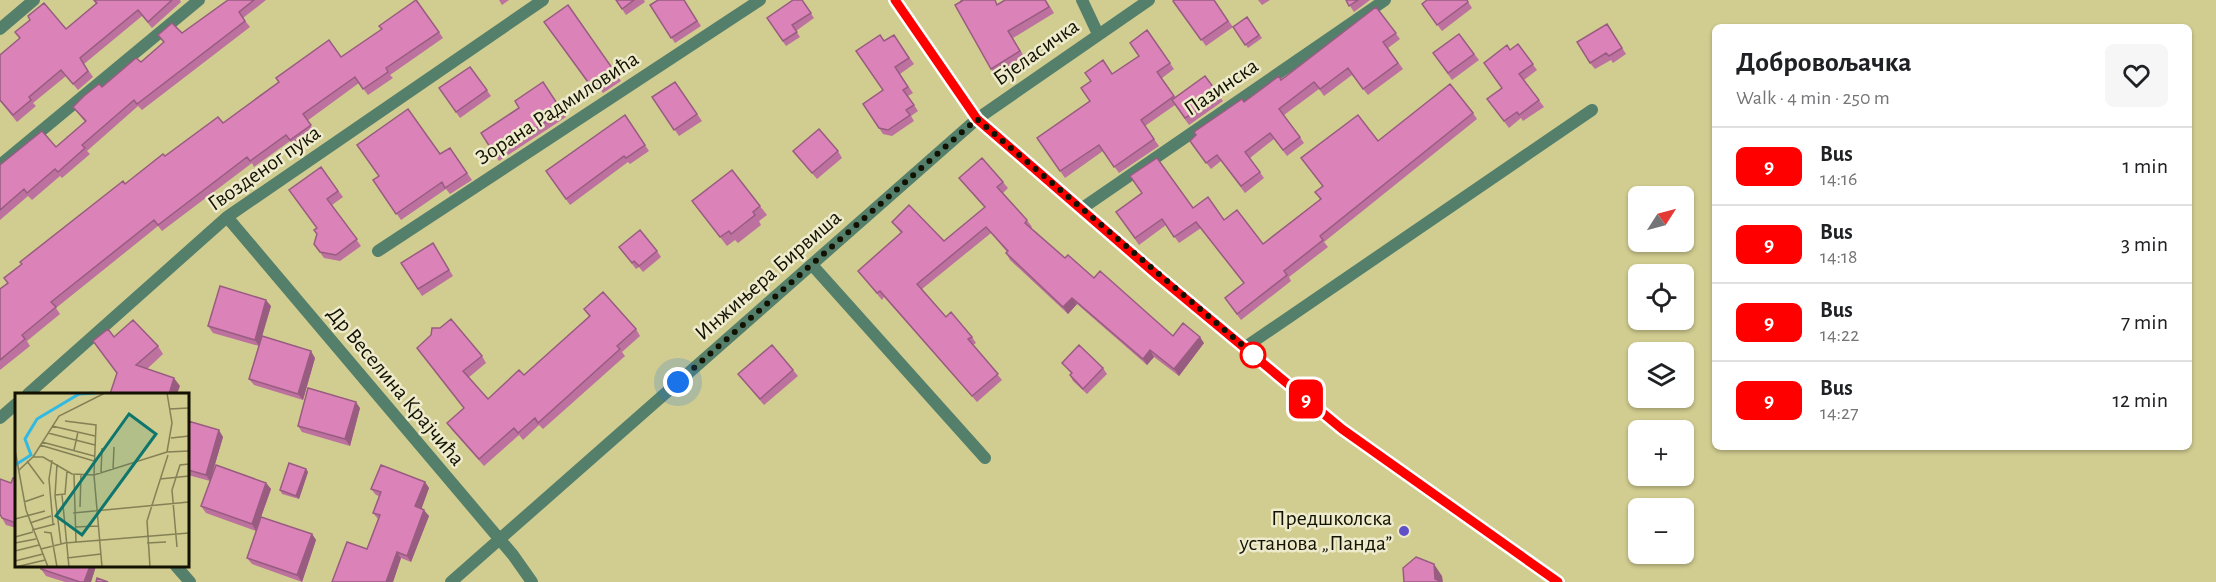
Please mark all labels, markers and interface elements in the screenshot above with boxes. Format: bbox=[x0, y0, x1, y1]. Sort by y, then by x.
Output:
street label: Бјеласичка bbox=[989, 15, 1083, 89]
button: heart bbox=[2105, 44, 2168, 107]
street label: Зорана Радмиловића bbox=[472, 47, 642, 169]
text: Добровољачка bbox=[1736, 49, 1911, 77]
street label: Пазинска bbox=[1180, 54, 1262, 120]
text: Walk · 4 min · 250 m bbox=[1736, 88, 1890, 108]
street label: Гвозденог пука bbox=[204, 121, 324, 215]
text: Bus bbox=[1820, 143, 1853, 165]
text: 1 min bbox=[2123, 155, 2168, 177]
text: 9 bbox=[1764, 156, 1774, 177]
text: 14:16 bbox=[1820, 169, 1857, 189]
north arrow bbox=[1628, 186, 1694, 252]
map controls bbox=[1628, 186, 1694, 564]
street label: Инжињера Бирвиша bbox=[691, 206, 845, 344]
text: Bus bbox=[1820, 221, 1853, 243]
text: 3 min bbox=[2121, 233, 2168, 255]
text: 9 bbox=[1764, 234, 1774, 255]
text: 14:18 bbox=[1820, 247, 1857, 267]
button: locate bbox=[1628, 264, 1694, 330]
text: Bus bbox=[1820, 299, 1853, 321]
street label: Др Веселина Крајчића bbox=[323, 302, 469, 470]
text: 7 min bbox=[2121, 311, 2168, 333]
text: 9 bbox=[1764, 312, 1774, 333]
text: 14:22 bbox=[1820, 325, 1859, 345]
unlabelled marker bbox=[1240, 342, 1266, 368]
button: layers bbox=[1628, 342, 1694, 408]
your location bbox=[663, 367, 693, 397]
text: Bus bbox=[1820, 377, 1853, 399]
line badge: 9 bbox=[1286, 380, 1326, 418]
text: 9 bbox=[1301, 389, 1311, 410]
text: 12 min bbox=[2113, 389, 2168, 411]
text: 9 bbox=[1764, 390, 1774, 411]
inset map bbox=[15, 393, 189, 567]
text: 14:27 bbox=[1820, 403, 1859, 423]
button: + bbox=[1628, 420, 1694, 486]
button: − bbox=[1628, 498, 1694, 564]
place label: Предшколска установа „Панда” bbox=[1238, 507, 1392, 554]
marker: Предшколска установа „Панда” bbox=[1397, 524, 1411, 538]

